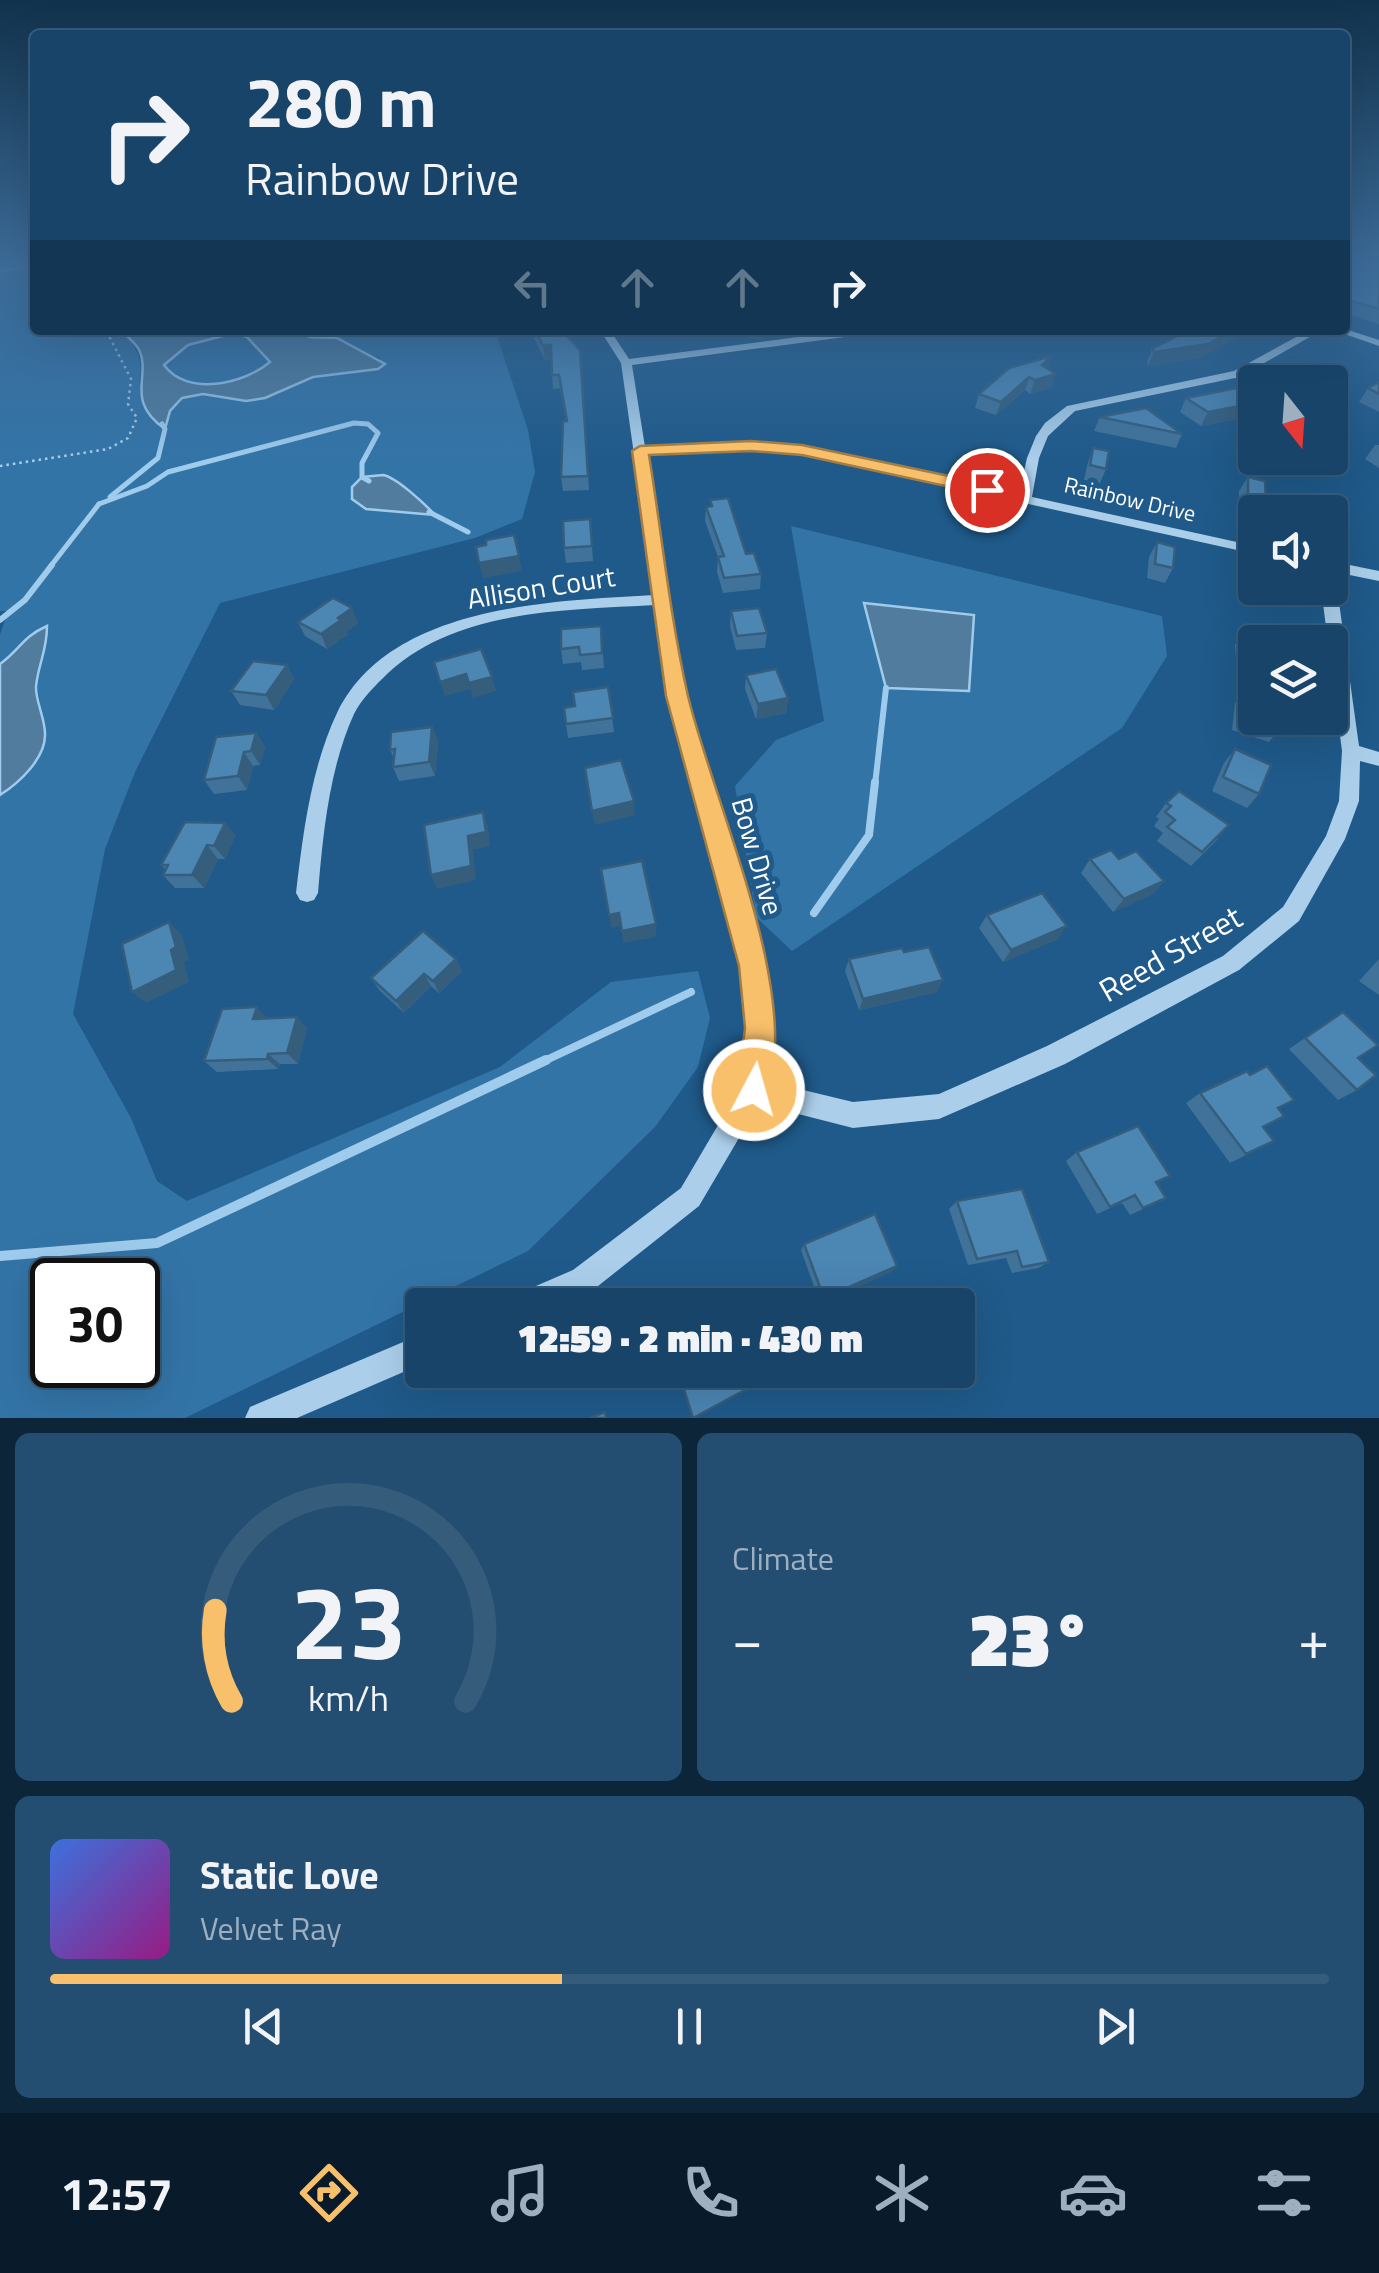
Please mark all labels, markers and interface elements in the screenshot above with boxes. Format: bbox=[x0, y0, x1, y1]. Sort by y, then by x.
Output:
text: 280 m bbox=[245, 48, 437, 154]
icon: right bbox=[80, 70, 210, 200]
text: Rainbow Drive bbox=[245, 144, 519, 212]
icon: left bbox=[505, 260, 560, 315]
icon: ahead bbox=[610, 260, 665, 315]
icon: ahead bbox=[715, 260, 770, 315]
icon: right bbox=[820, 260, 875, 315]
north arrow bbox=[1238, 365, 1348, 475]
map controls bbox=[1238, 365, 1348, 735]
pin bbox=[945, 448, 1030, 533]
icon: arrive bbox=[960, 463, 1015, 518]
street label: Rainbow Drive bbox=[1061, 467, 1199, 531]
button: sound bbox=[1238, 495, 1348, 605]
street label: Allison Court bbox=[464, 554, 618, 620]
button: layers bbox=[1238, 625, 1348, 735]
street label: Bow Drive bbox=[721, 792, 795, 920]
street label: Reed Street bbox=[1089, 893, 1251, 1013]
position arrow bbox=[702, 1038, 806, 1142]
speed limit sign: 30 bbox=[30, 1258, 160, 1388]
text: 12:59 · 2 min · 430 m bbox=[517, 1309, 863, 1367]
text: Climate bbox=[732, 1534, 834, 1582]
text: 23 bbox=[290, 1541, 407, 1699]
text: 23° bbox=[969, 1581, 1092, 1695]
text: − bbox=[732, 1597, 763, 1680]
text: + bbox=[1298, 1597, 1329, 1680]
text: km/h bbox=[308, 1670, 389, 1725]
text: Static Love bbox=[200, 1846, 379, 1904]
text: Velvet Ray bbox=[200, 1904, 342, 1952]
icon: previous bbox=[236, 1999, 291, 2054]
icon: pause bbox=[662, 1999, 717, 2054]
icon: next bbox=[1088, 1999, 1143, 2054]
icon: directions bbox=[294, 2158, 364, 2228]
icon: music bbox=[485, 2158, 555, 2228]
icon: phone bbox=[676, 2158, 746, 2228]
icon: climate bbox=[867, 2158, 937, 2228]
icon: car bbox=[1058, 2158, 1128, 2228]
icon: filters bbox=[1249, 2158, 1319, 2228]
text: 12:57 bbox=[60, 2159, 173, 2227]

